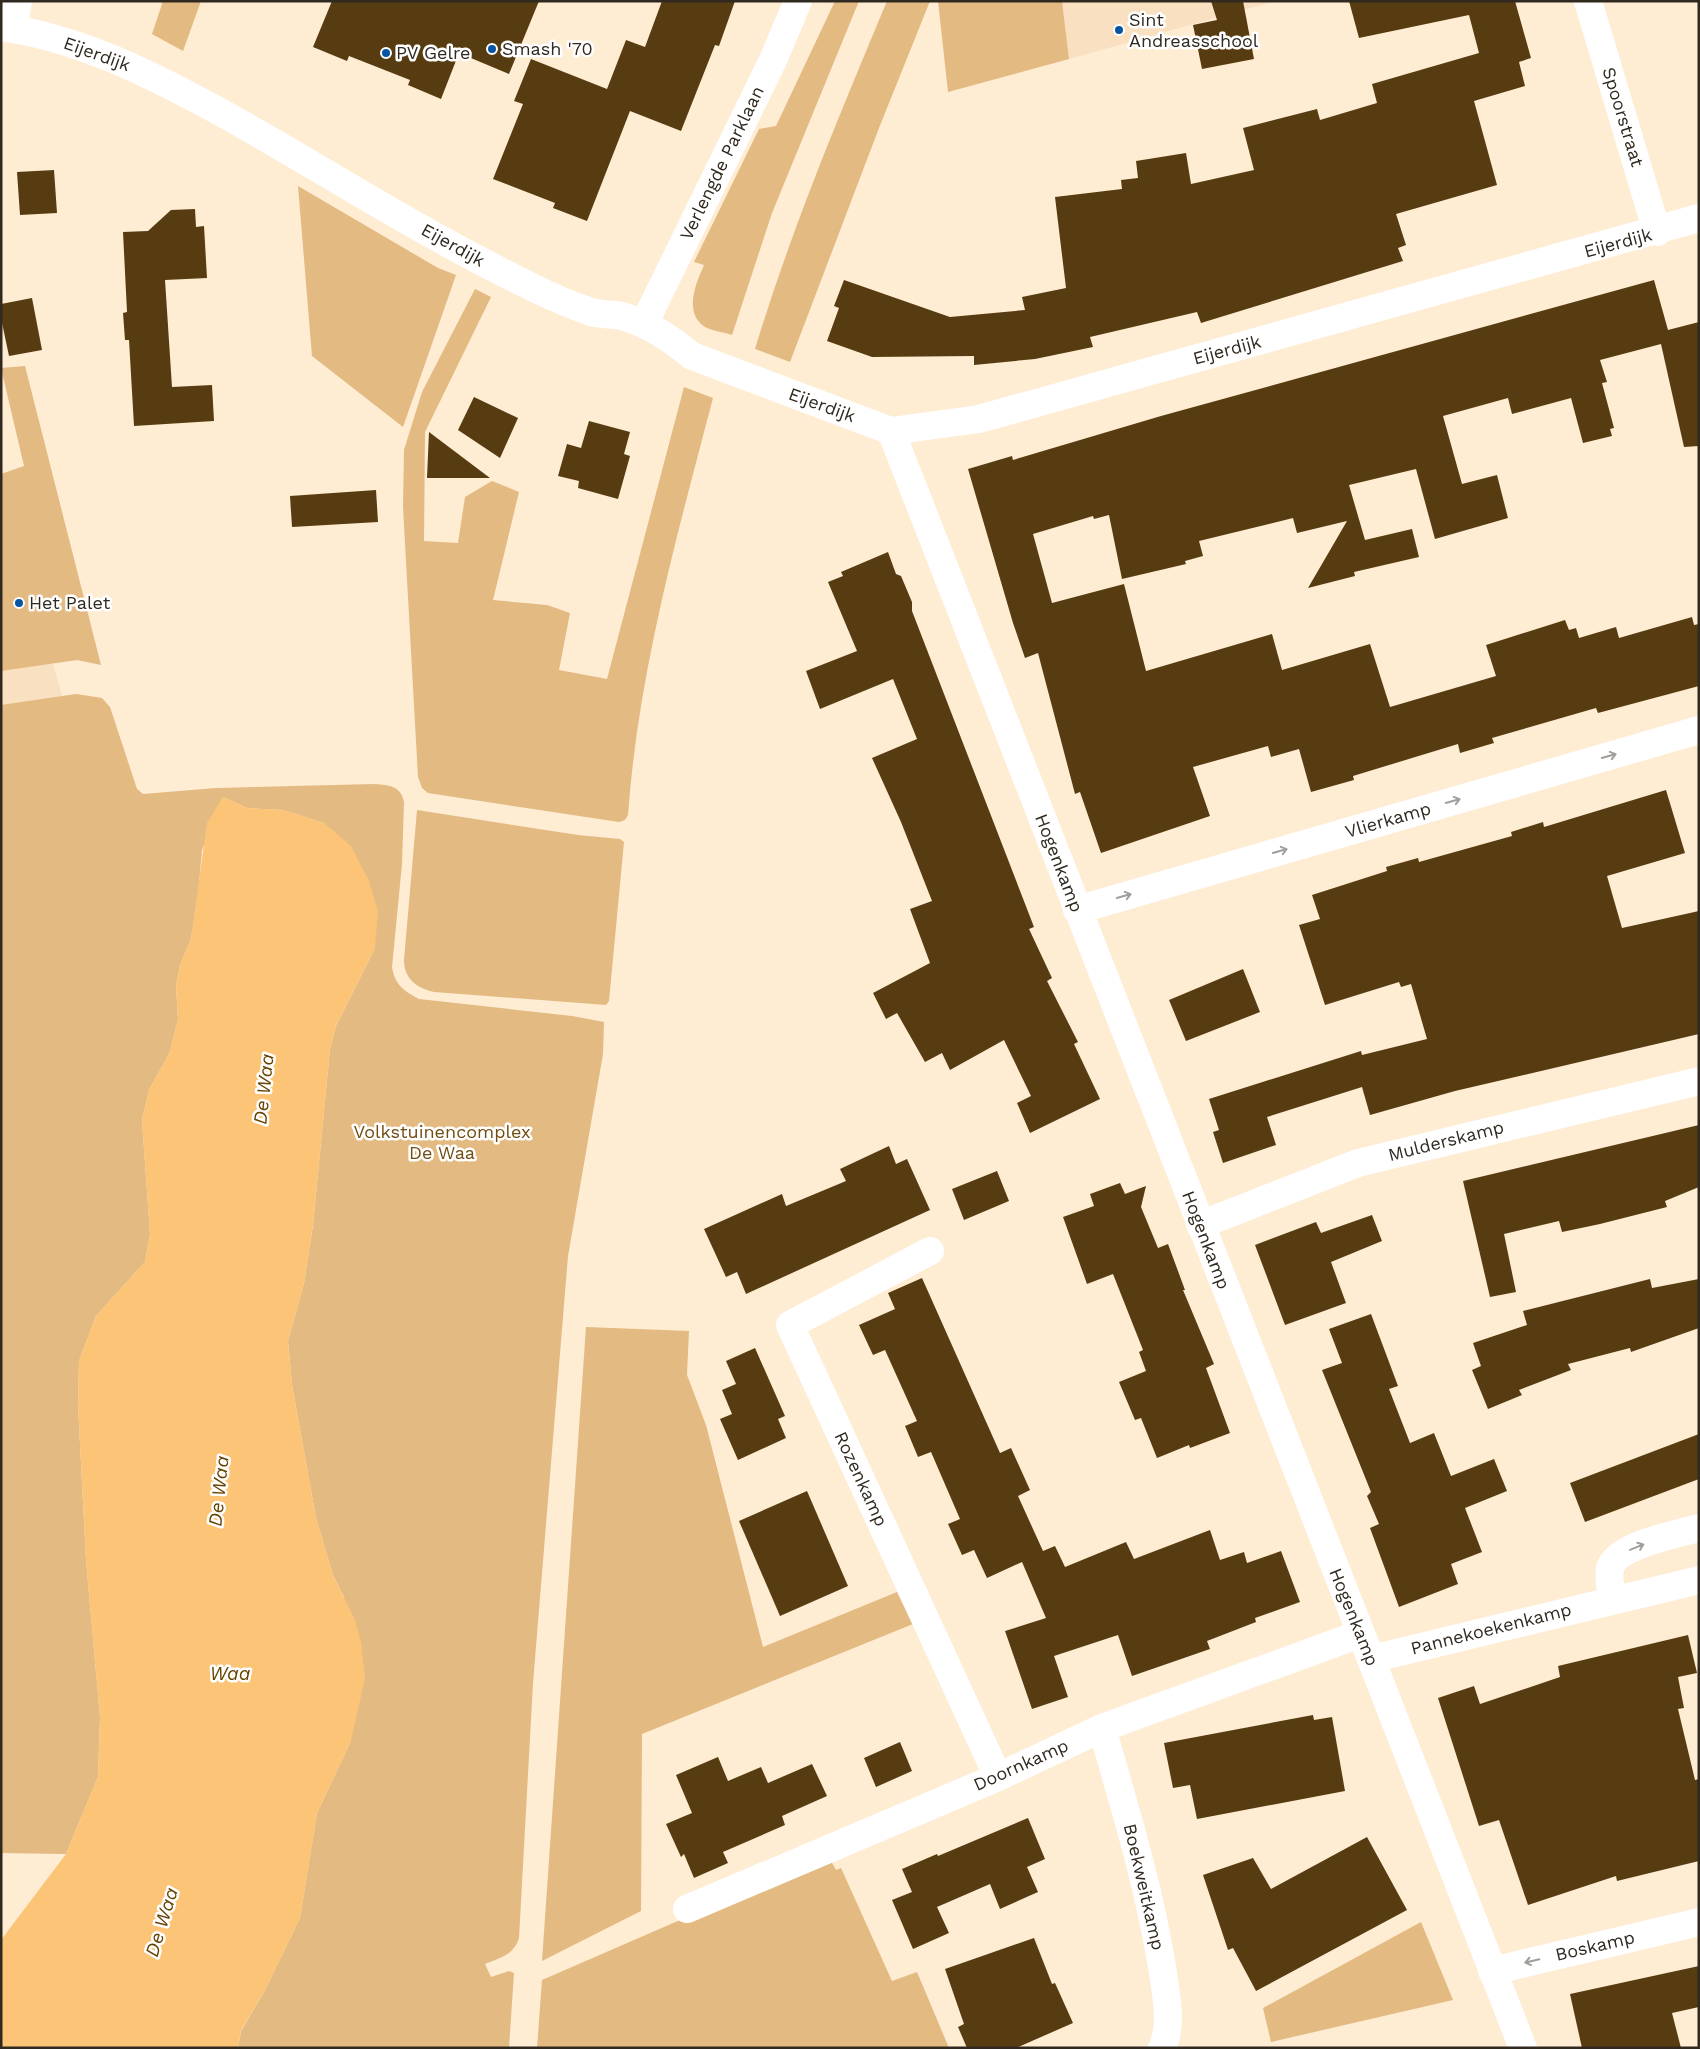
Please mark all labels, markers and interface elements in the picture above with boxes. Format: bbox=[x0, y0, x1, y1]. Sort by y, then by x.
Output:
place label: Sint Andreasschool bbox=[1129, 9, 1259, 51]
marker: Sint Andreasschool bbox=[1113, 24, 1125, 36]
street label: Eijerdijk bbox=[61, 32, 133, 75]
place label: Smash '70 bbox=[502, 38, 593, 59]
place label: PV Gelre bbox=[396, 42, 470, 63]
marker: Smash '70 bbox=[486, 43, 498, 55]
marker: PV Gelre bbox=[380, 47, 392, 59]
street label: Spoorstraat bbox=[1598, 65, 1649, 170]
street label: Verlengde Parklaan bbox=[675, 82, 768, 243]
street label: Eijerdijk bbox=[418, 219, 489, 271]
street label: Eijerdijk bbox=[1582, 223, 1654, 262]
street label: Eijerdijk bbox=[1191, 330, 1263, 369]
street label: Eijerdijk bbox=[786, 383, 858, 426]
place label: Het Palet bbox=[29, 592, 111, 613]
marker: Het Palet bbox=[13, 597, 25, 609]
one-way arrow bbox=[1601, 751, 1617, 760]
one-way arrow bbox=[1445, 796, 1461, 805]
street label: Vlierkamp bbox=[1343, 797, 1433, 842]
street label: Hogenkamp bbox=[1031, 811, 1088, 915]
one-way arrow bbox=[1272, 846, 1288, 855]
one-way arrow bbox=[1116, 891, 1132, 900]
water label: De Waa bbox=[248, 1052, 279, 1126]
street label: Mulderskamp bbox=[1386, 1116, 1506, 1165]
park label: Volkstuinencomplex De Waa bbox=[353, 1121, 531, 1163]
street label: Hogenkamp bbox=[1178, 1188, 1235, 1292]
street label: Rozenkamp bbox=[830, 1428, 893, 1529]
water label: De Waa bbox=[203, 1454, 234, 1528]
one-way arrow bbox=[1628, 1542, 1644, 1551]
street label: Hogenkamp bbox=[1325, 1565, 1384, 1669]
street label: Pannekoekenkamp bbox=[1408, 1598, 1573, 1659]
water label: Waa bbox=[210, 1662, 251, 1685]
street label: Doornkamp bbox=[970, 1734, 1072, 1795]
street label: Boekweitkamp bbox=[1120, 1822, 1169, 1952]
water label: De Waa bbox=[140, 1885, 183, 1959]
street label: Boskamp bbox=[1553, 1926, 1637, 1965]
one-way arrow bbox=[1525, 1957, 1541, 1966]

